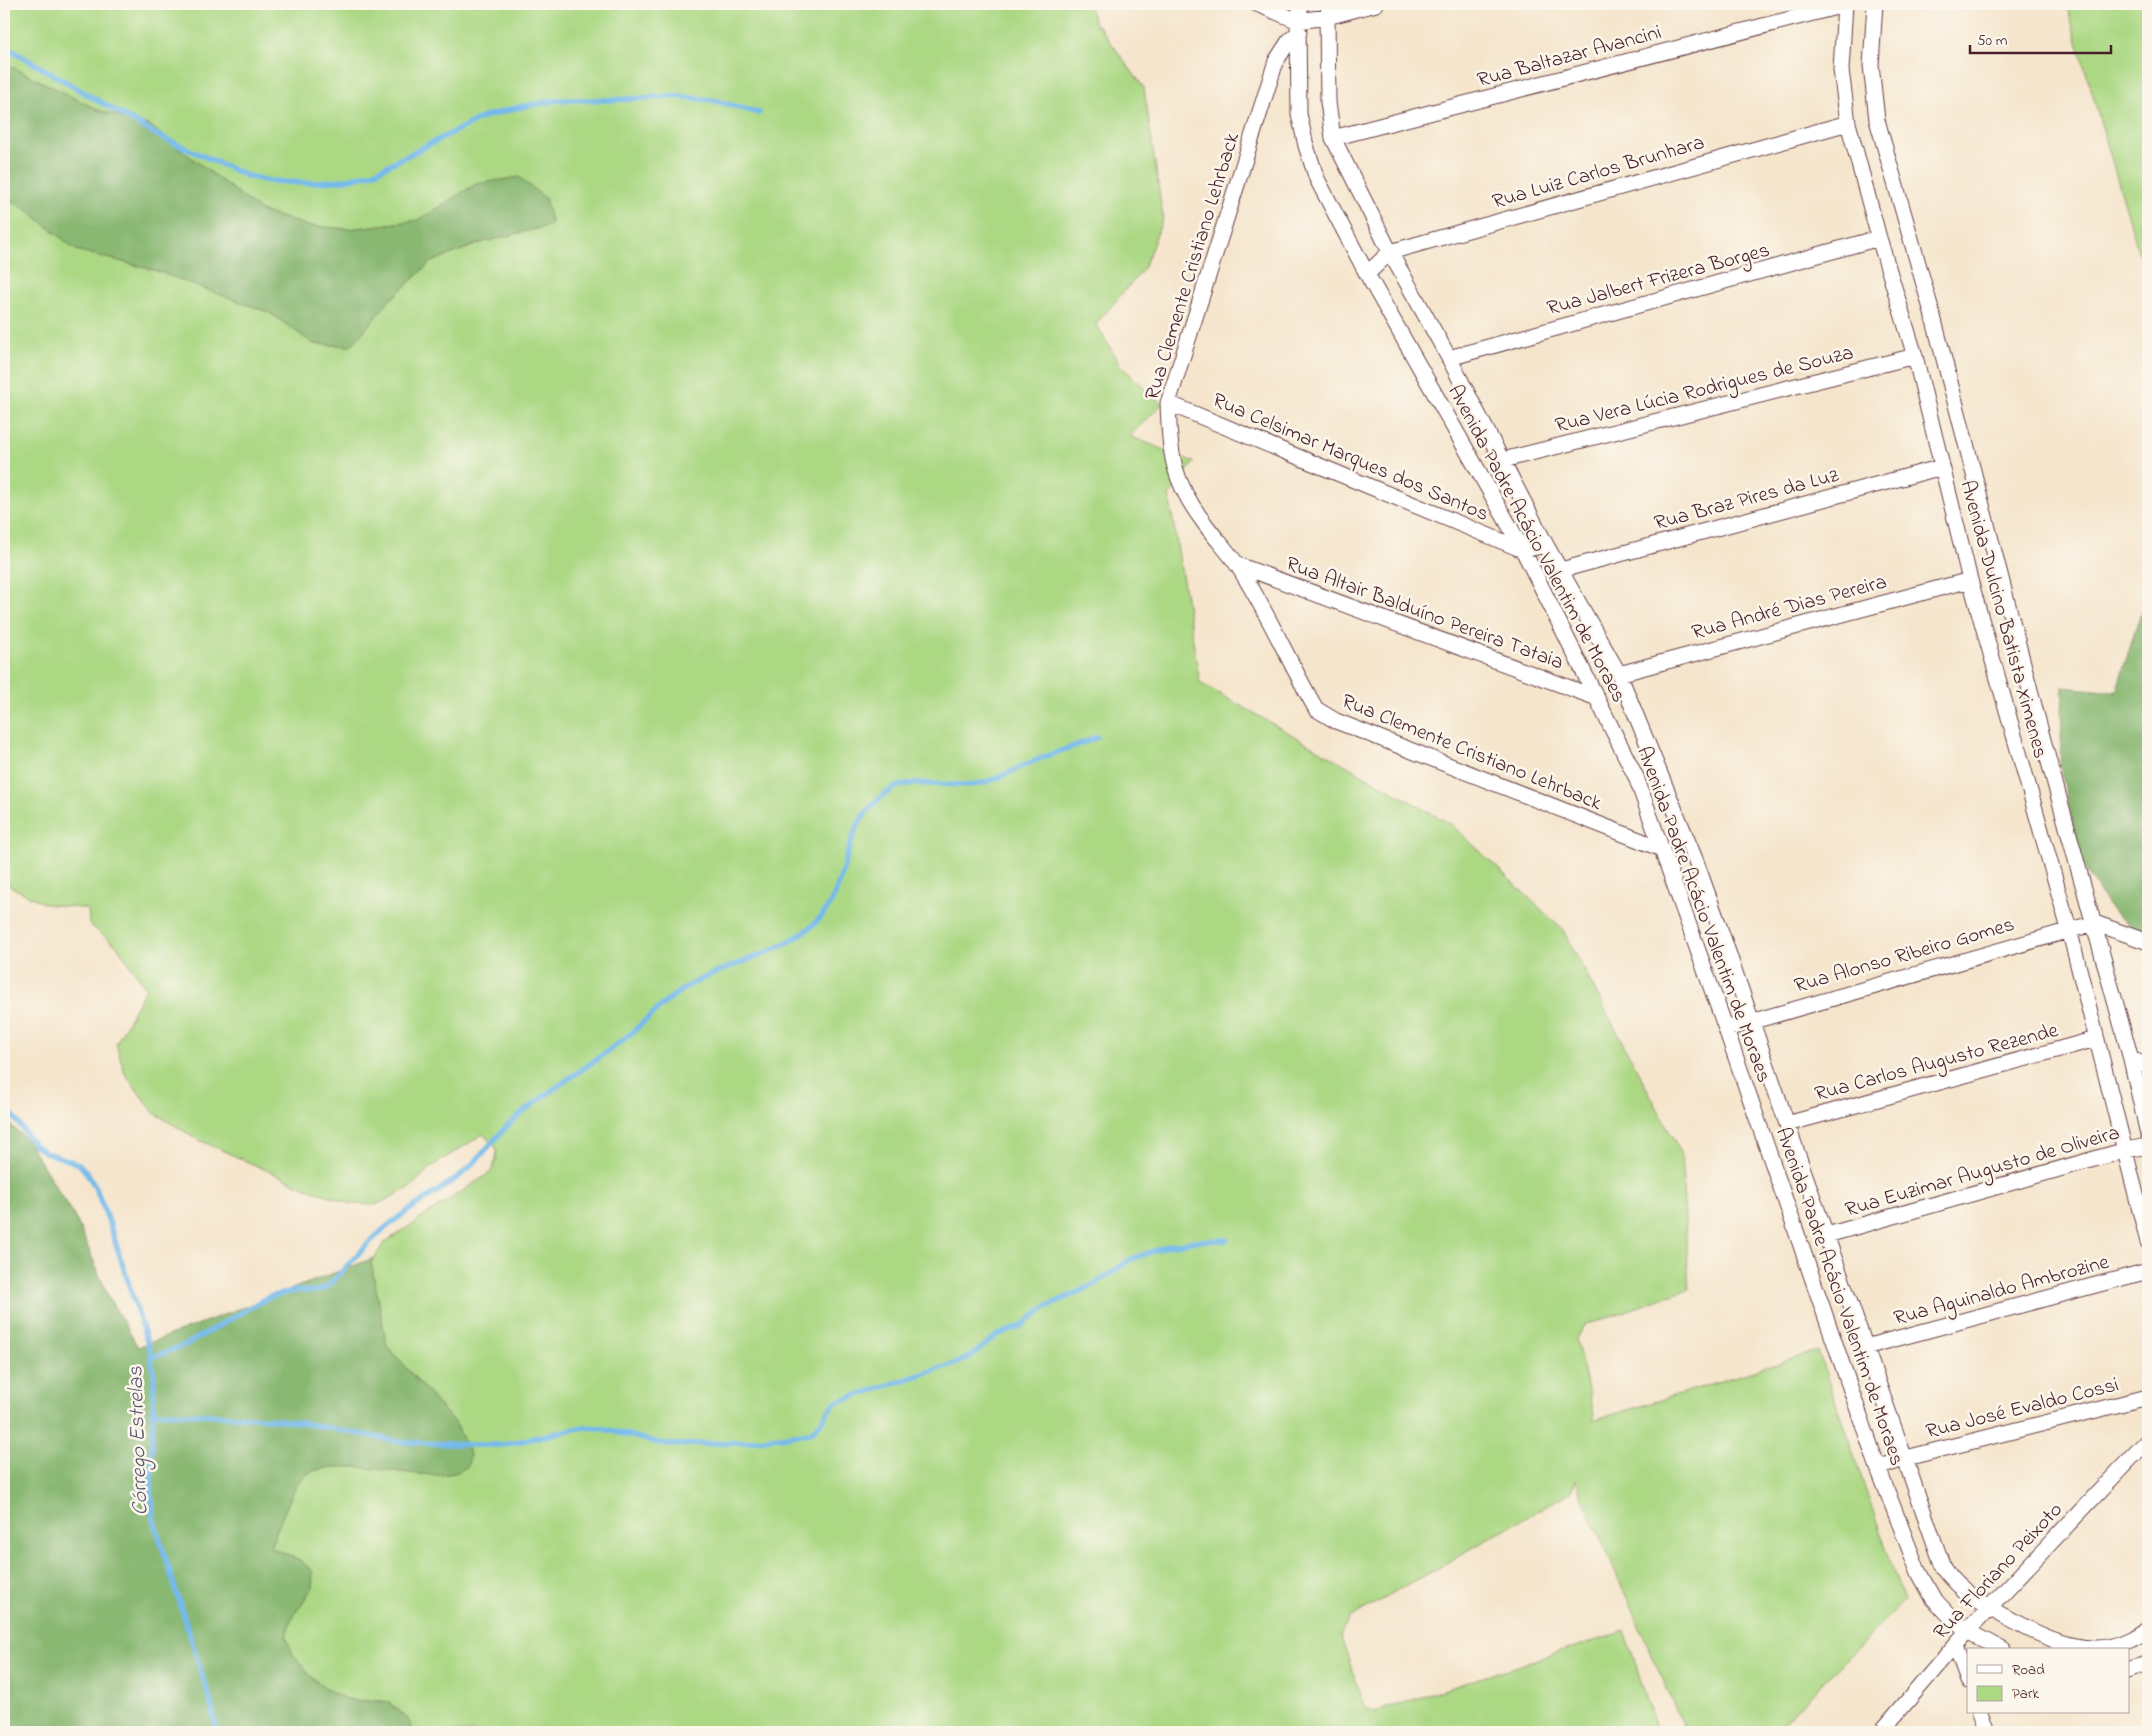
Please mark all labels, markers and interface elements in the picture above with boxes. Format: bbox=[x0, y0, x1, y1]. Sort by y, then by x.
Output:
street label: Rua Baltazar Avancini bbox=[1474, 18, 1665, 96]
scale bar bbox=[1970, 22, 2111, 54]
text: 50 m bbox=[1977, 30, 2008, 52]
street label: Rua Clemente Cristiano Lehrback bbox=[1138, 128, 1248, 404]
street label: Rua Luiz Carlos Brunhara bbox=[1489, 128, 1708, 218]
street label: Rua Jalbert Frizera Borges bbox=[1544, 236, 1774, 326]
street label: Rua Vera Lúcia Rodrigues de Souza bbox=[1552, 338, 1857, 443]
street label: Avenida Padre Acácio Valentim de Moraes bbox=[1439, 380, 1633, 708]
street label: Rua Celsimar Marques dos Santos bbox=[1207, 386, 1493, 530]
street label: Rua Braz Pires da Luz bbox=[1651, 461, 1842, 539]
street label: Avenida Dulcino Batista Ximenes bbox=[1951, 477, 2055, 762]
street label: Rua Altair Balduíno Pereira Tataia bbox=[1281, 550, 1567, 678]
street label: Rua André Dias Pereira bbox=[1689, 567, 1890, 648]
street label: Rua Clemente Cristiano Lehrback bbox=[1337, 687, 1607, 819]
street label: Avenida Padre Acácio Valentim de Moraes bbox=[1628, 742, 1778, 1087]
street label: Rua Alonso Ribeiro Gomes bbox=[1791, 910, 2018, 1002]
street label: Rua Carlos Augusto Rezende bbox=[1811, 1016, 2063, 1112]
street label: Rua Euzimar Augusto de Oliveira bbox=[1842, 1118, 2124, 1227]
street label: Avenida Padre Acácio Valentim de Moraes bbox=[1767, 1123, 1911, 1470]
street label: Rua Aguinaldo Ambrozine bbox=[1891, 1248, 2113, 1336]
water label: Córrego Estrelas bbox=[120, 1365, 158, 1516]
street label: Rua José Evaldo Cossi bbox=[1923, 1370, 2122, 1447]
street label: Rua Floriano Peixoto bbox=[1927, 1496, 2070, 1647]
legend bbox=[1967, 1648, 2130, 1714]
text: Road bbox=[2012, 1659, 2045, 1681]
text: Park bbox=[2012, 1683, 2040, 1705]

